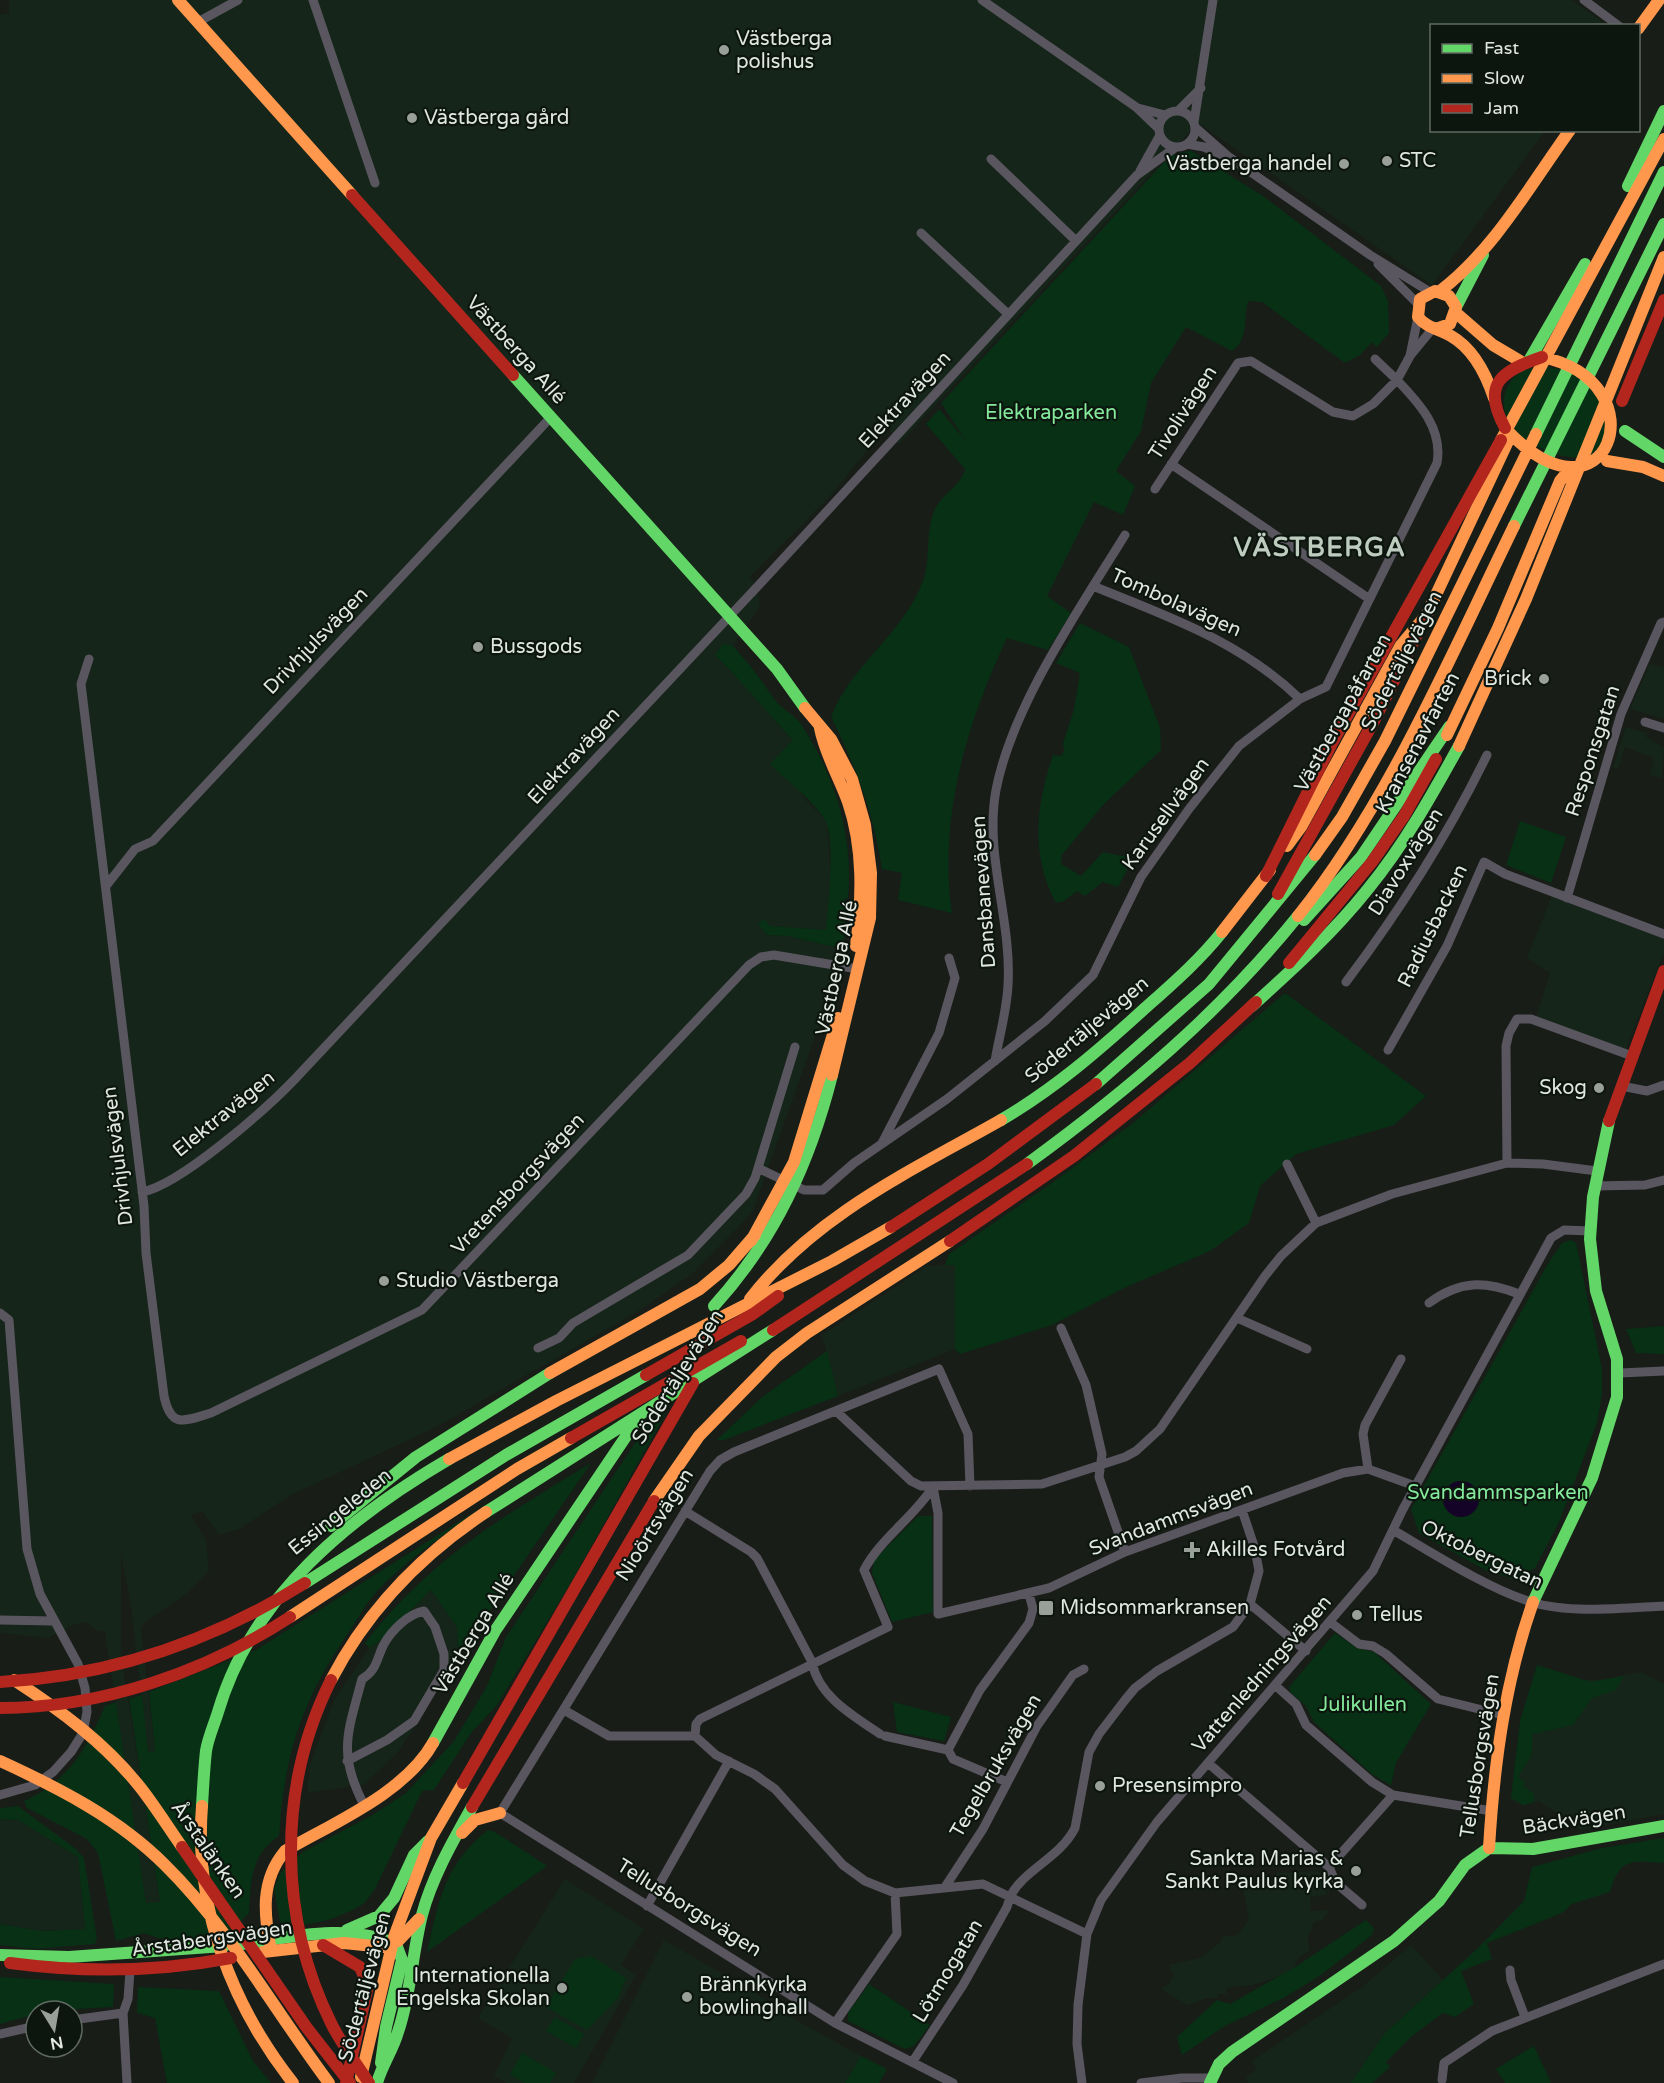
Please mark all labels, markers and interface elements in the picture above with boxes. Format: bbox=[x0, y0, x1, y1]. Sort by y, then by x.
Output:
legend bbox=[1430, 24, 1640, 132]
place label: Västberga polishus bbox=[736, 27, 832, 74]
text: Fast bbox=[1484, 37, 1519, 59]
marker: Västberga polishus bbox=[717, 43, 731, 57]
text: Slow bbox=[1484, 67, 1525, 89]
text: Jam bbox=[1484, 97, 1519, 119]
place label: Västberga gård bbox=[424, 106, 569, 130]
marker: Västberga gård bbox=[405, 111, 419, 125]
place label: STC bbox=[1399, 149, 1436, 173]
place label: Västberga handel bbox=[1166, 152, 1332, 176]
marker: STC bbox=[1380, 154, 1394, 168]
marker: Västberga handel bbox=[1337, 157, 1351, 171]
street label: Västberga Allé bbox=[461, 291, 571, 409]
street label: Elektravägen bbox=[854, 346, 956, 454]
street label: Tivolivägen bbox=[1144, 361, 1222, 465]
park label: Elektraparken bbox=[985, 401, 1117, 425]
district label: VÄSTBERGA bbox=[1234, 532, 1406, 563]
street label: Tombolavägen bbox=[1107, 564, 1245, 642]
street label: Drivhjulsvägen bbox=[259, 582, 373, 700]
street label: Södertäljevägen bbox=[1356, 587, 1448, 735]
street label: Västbergapåfarten bbox=[1290, 630, 1396, 796]
place label: Bussgods bbox=[490, 635, 582, 659]
marker: Bussgods bbox=[471, 640, 485, 654]
place label: Brick bbox=[1484, 667, 1532, 691]
street label: Kransenavfarten bbox=[1371, 668, 1465, 818]
marker: Brick bbox=[1537, 672, 1551, 686]
street label: Responsgatan bbox=[1561, 682, 1625, 820]
street label: Elektravägen bbox=[523, 702, 625, 810]
street label: Karusellvägen bbox=[1117, 753, 1215, 875]
street label: Diavoxvägen bbox=[1363, 804, 1449, 920]
street label: Dansbanevägen bbox=[967, 815, 1001, 969]
street label: Radiusbacken bbox=[1393, 861, 1473, 991]
street label: Västberga Allé bbox=[811, 898, 863, 1038]
street label: Södertäljevägen bbox=[1020, 971, 1154, 1089]
street label: Elektravägen bbox=[168, 1066, 280, 1162]
place label: Skog bbox=[1539, 1076, 1587, 1100]
marker: Skog bbox=[1592, 1081, 1606, 1095]
street label: Drivhjulsvägen bbox=[98, 1085, 138, 1227]
street label: Vretensborgsvägen bbox=[446, 1108, 590, 1260]
place label: Studio Västberga bbox=[396, 1269, 559, 1293]
marker: Studio Västberga bbox=[377, 1274, 391, 1288]
street label: Södertäljevägen bbox=[627, 1305, 729, 1449]
street label: Essingeleden bbox=[284, 1463, 396, 1561]
street label: Nioörtsvägen bbox=[611, 1464, 699, 1586]
street label: Svandammsvägen bbox=[1086, 1477, 1256, 1561]
park label: Svandammsparken bbox=[1407, 1481, 1589, 1505]
street label: Oktobergatan bbox=[1417, 1515, 1547, 1595]
place label: Akilles Fotvård bbox=[1206, 1538, 1345, 1562]
marker: Akilles Fotvård bbox=[1183, 1541, 1201, 1559]
street label: Västberga Allé bbox=[428, 1569, 520, 1699]
street label: Vattenledningsvägen bbox=[1187, 1590, 1337, 1758]
place label: Midsommarkransen bbox=[1060, 1596, 1249, 1620]
marker: Midsommarkransen bbox=[1037, 1599, 1055, 1617]
place label: Tellus bbox=[1369, 1603, 1423, 1627]
marker: Tellus bbox=[1350, 1608, 1364, 1622]
street label: Tellusborgsvägen bbox=[1455, 1672, 1505, 1840]
street label: Tegelbruksvägen bbox=[945, 1690, 1047, 1842]
park label: Julikullen bbox=[1319, 1693, 1407, 1717]
place label: Presensimpro bbox=[1112, 1774, 1242, 1798]
marker: Presensimpro bbox=[1093, 1779, 1107, 1793]
street label: Årstalänken bbox=[166, 1796, 251, 1903]
street label: Bäckvägen bbox=[1521, 1800, 1627, 1840]
place label: Sankta Marias & Sankt Paulus kyrka bbox=[1165, 1847, 1344, 1894]
street label: Tellusborgsvägen bbox=[612, 1854, 766, 1962]
marker: Sankta Marias & Sankt Paulus kyrka bbox=[1349, 1864, 1363, 1878]
street label: Södertäljevägen bbox=[333, 1909, 397, 2065]
street label: Årstabergsvägen bbox=[130, 1915, 294, 1962]
street label: Lötmogatan bbox=[908, 1915, 988, 2027]
place label: Internationella Engelska Skolan bbox=[396, 1964, 550, 2011]
place label: Brännkyrka bowlinghall bbox=[699, 1973, 808, 2020]
marker: Internationella Engelska Skolan bbox=[555, 1981, 569, 1995]
marker: Brännkyrka bowlinghall bbox=[680, 1990, 694, 2004]
north arrow bbox=[24, 1999, 84, 2059]
text: N bbox=[48, 2032, 65, 2054]

